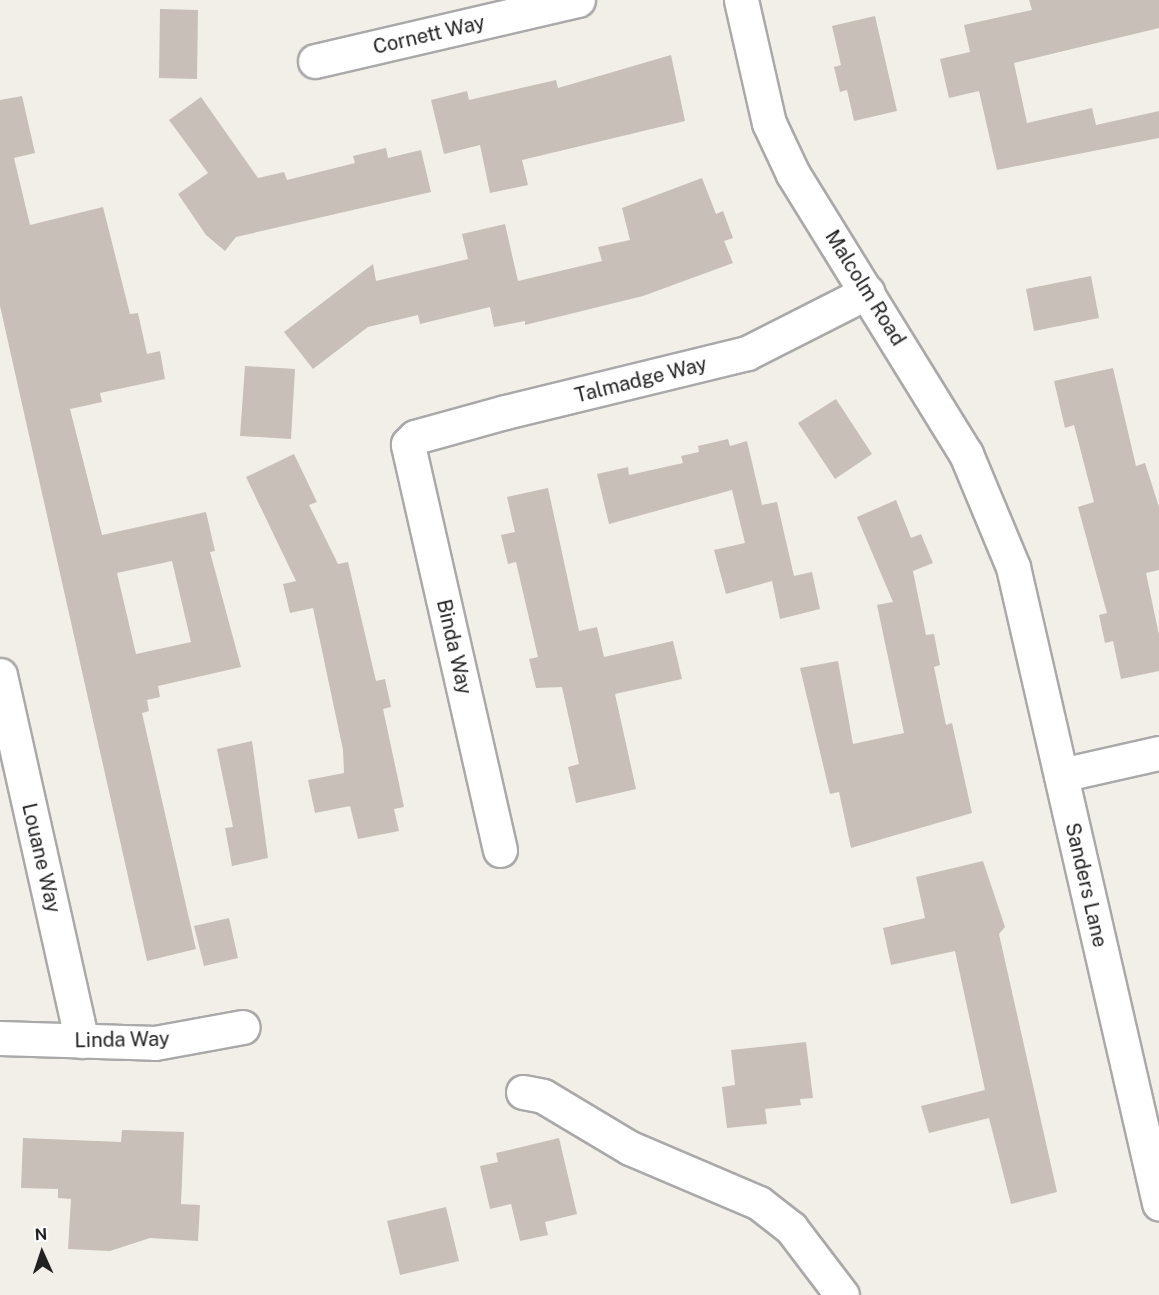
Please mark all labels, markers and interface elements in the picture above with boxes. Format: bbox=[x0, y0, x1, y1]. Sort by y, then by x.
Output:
street label: Cornett Way bbox=[371, 10, 487, 60]
street label: Malcolm Road bbox=[820, 226, 910, 350]
street label: Talmadge Way bbox=[572, 352, 710, 408]
street label: Binda Way bbox=[431, 597, 477, 697]
street label: Louane Way bbox=[17, 801, 65, 915]
street label: Sanders Lane bbox=[1060, 820, 1112, 950]
street label: Linda Way bbox=[74, 1027, 170, 1053]
north arrow bbox=[12, 1223, 72, 1283]
text: N bbox=[34, 1225, 48, 1244]

